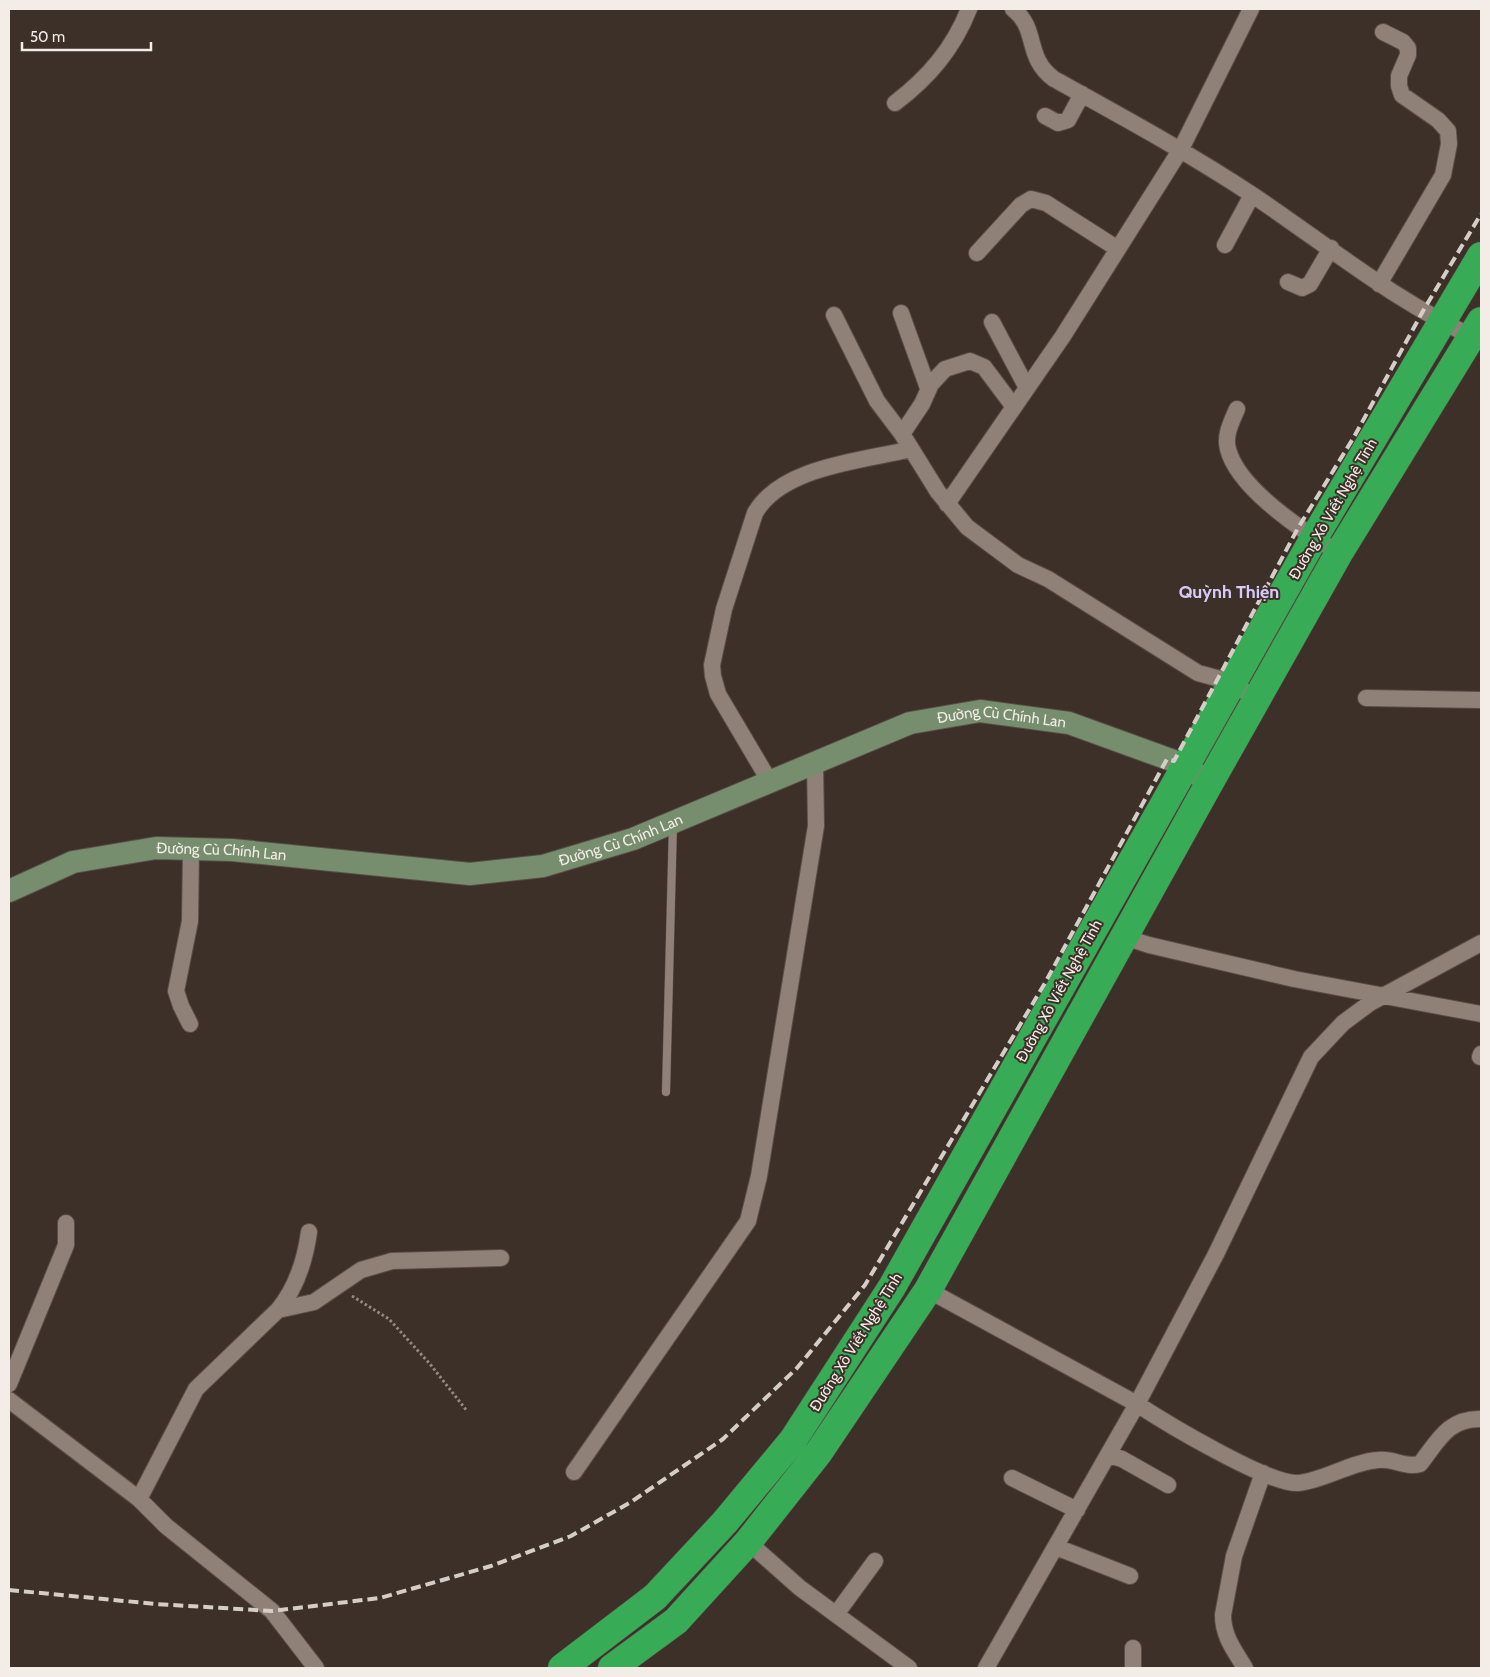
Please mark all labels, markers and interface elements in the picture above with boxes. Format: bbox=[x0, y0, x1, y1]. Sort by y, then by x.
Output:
scale bar bbox=[22, 20, 151, 52]
text: 50 m bbox=[30, 28, 65, 46]
street label: Đường Xô Viết Nghệ Tĩnh bbox=[1285, 435, 1381, 583]
district label: Quỳnh Thiện bbox=[1179, 581, 1279, 603]
street label: Đường Cù Chính Lan bbox=[936, 702, 1067, 732]
street label: Đường Cù Chính Lan bbox=[557, 810, 685, 870]
street label: Đường Cù Chính Lan bbox=[156, 839, 287, 864]
street label: Đường Xô Viết Nghệ Tĩnh bbox=[1012, 917, 1106, 1065]
street label: Đường Xô Viết Nghệ Tĩnh bbox=[806, 1269, 906, 1415]

